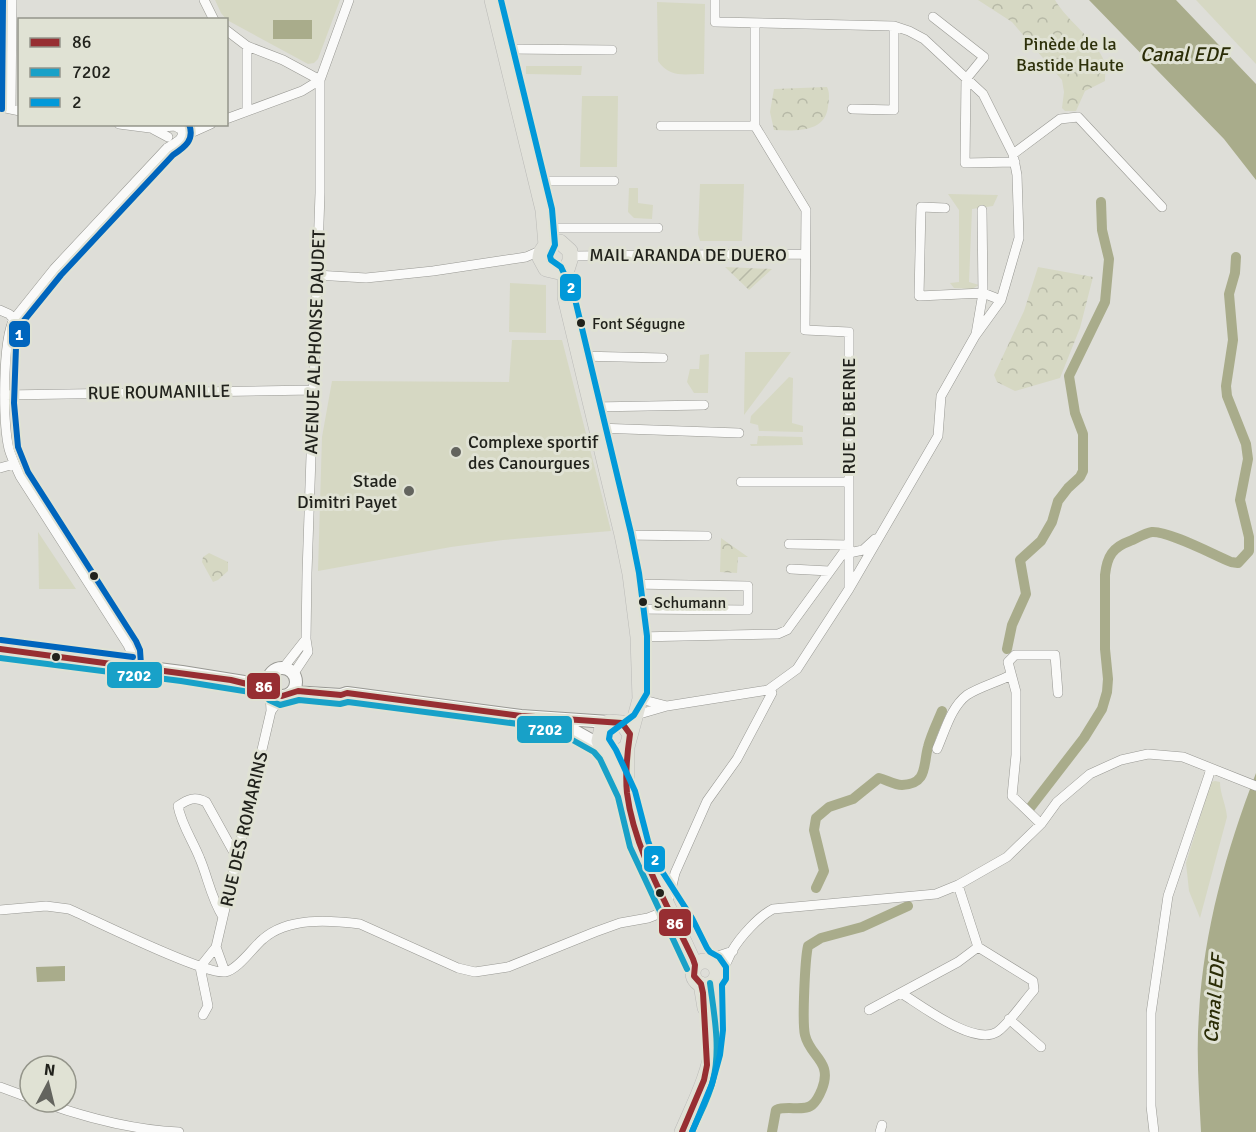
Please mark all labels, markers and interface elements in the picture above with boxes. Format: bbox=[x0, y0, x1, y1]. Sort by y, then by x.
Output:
legend bbox=[18, 18, 228, 126]
text: 86 bbox=[72, 31, 91, 53]
park label: Pinède de la Bastide Haute bbox=[1016, 33, 1124, 76]
water label: Canal EDF bbox=[1140, 42, 1232, 67]
text: 7202 bbox=[72, 61, 111, 83]
text: 2 bbox=[72, 91, 82, 113]
street label: AVENUE ALPHONSE DAUDET bbox=[300, 229, 330, 455]
street label: MAIL ARANDA DE DUERO bbox=[589, 244, 787, 266]
line badge: 2 bbox=[559, 273, 582, 302]
text: 2 bbox=[567, 278, 575, 298]
place label: Font Ségugne bbox=[592, 314, 685, 334]
marker: Font Ségugne bbox=[575, 317, 587, 329]
line badge: 1 bbox=[8, 320, 31, 348]
text: 1 bbox=[15, 325, 24, 345]
street label: RUE DE BERNE bbox=[838, 358, 860, 474]
street label: RUE ROUMANILLE bbox=[87, 380, 231, 404]
place label: Complexe sportif des Canourgues bbox=[468, 431, 599, 474]
marker: Complexe sportif des Canourgues bbox=[449, 445, 463, 459]
place label: Stade Dimitri Payet bbox=[297, 470, 397, 513]
marker: Stade Dimitri Payet bbox=[402, 484, 416, 498]
unlabelled marker bbox=[88, 570, 100, 582]
place label: Schumann bbox=[654, 593, 726, 613]
marker: Schumann bbox=[637, 596, 649, 608]
unlabelled marker bbox=[50, 651, 62, 663]
line badge: 7202 bbox=[106, 661, 163, 689]
text: 7202 bbox=[117, 666, 151, 686]
line badge: 86 bbox=[246, 672, 281, 700]
text: 86 bbox=[255, 677, 273, 697]
line badge: 7202 bbox=[516, 715, 573, 744]
text: 7202 bbox=[528, 720, 562, 740]
street label: RUE DES ROMARINS bbox=[215, 749, 273, 909]
line badge: 2 bbox=[643, 845, 666, 873]
text: 2 bbox=[651, 850, 659, 870]
unlabelled marker bbox=[654, 887, 666, 899]
line badge: 86 bbox=[658, 908, 692, 937]
text: 86 bbox=[666, 914, 684, 934]
water label: Canal EDF bbox=[1198, 951, 1231, 1044]
north arrow bbox=[18, 1054, 78, 1114]
text: N bbox=[43, 1060, 56, 1081]

